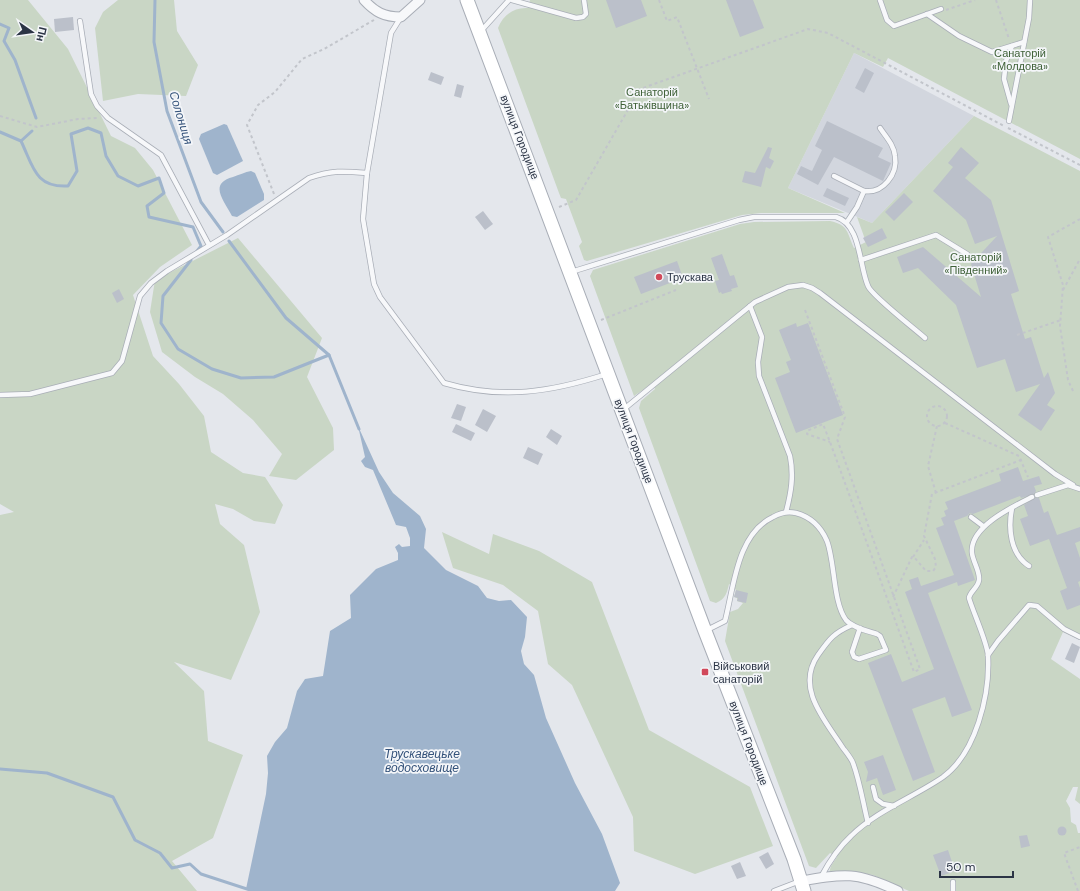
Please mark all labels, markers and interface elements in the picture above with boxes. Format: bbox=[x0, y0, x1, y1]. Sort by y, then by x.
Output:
north arrow bbox=[12, 12, 52, 52]
text: Пн bbox=[33, 26, 50, 43]
park label: Санаторій «Молдова» bbox=[992, 46, 1048, 73]
park label: Санаторій «Батьківщина» bbox=[615, 85, 689, 112]
water label: Солониця bbox=[165, 89, 197, 147]
street label: вулиця Городище bbox=[497, 93, 543, 181]
park label: Санаторій «Південний» bbox=[945, 250, 1008, 277]
place label: Трускава bbox=[667, 270, 714, 284]
marker: Трускава bbox=[654, 272, 664, 282]
street label: вулиця Городище bbox=[611, 397, 657, 485]
place label: Військовий санаторій bbox=[713, 659, 769, 686]
marker: Військовий санаторій bbox=[700, 667, 710, 677]
street label: вулиця Городище bbox=[726, 699, 772, 787]
water label: Трускавецьке водосховище bbox=[384, 746, 460, 776]
scale bar bbox=[940, 853, 1013, 879]
text: 50 m bbox=[946, 859, 975, 875]

